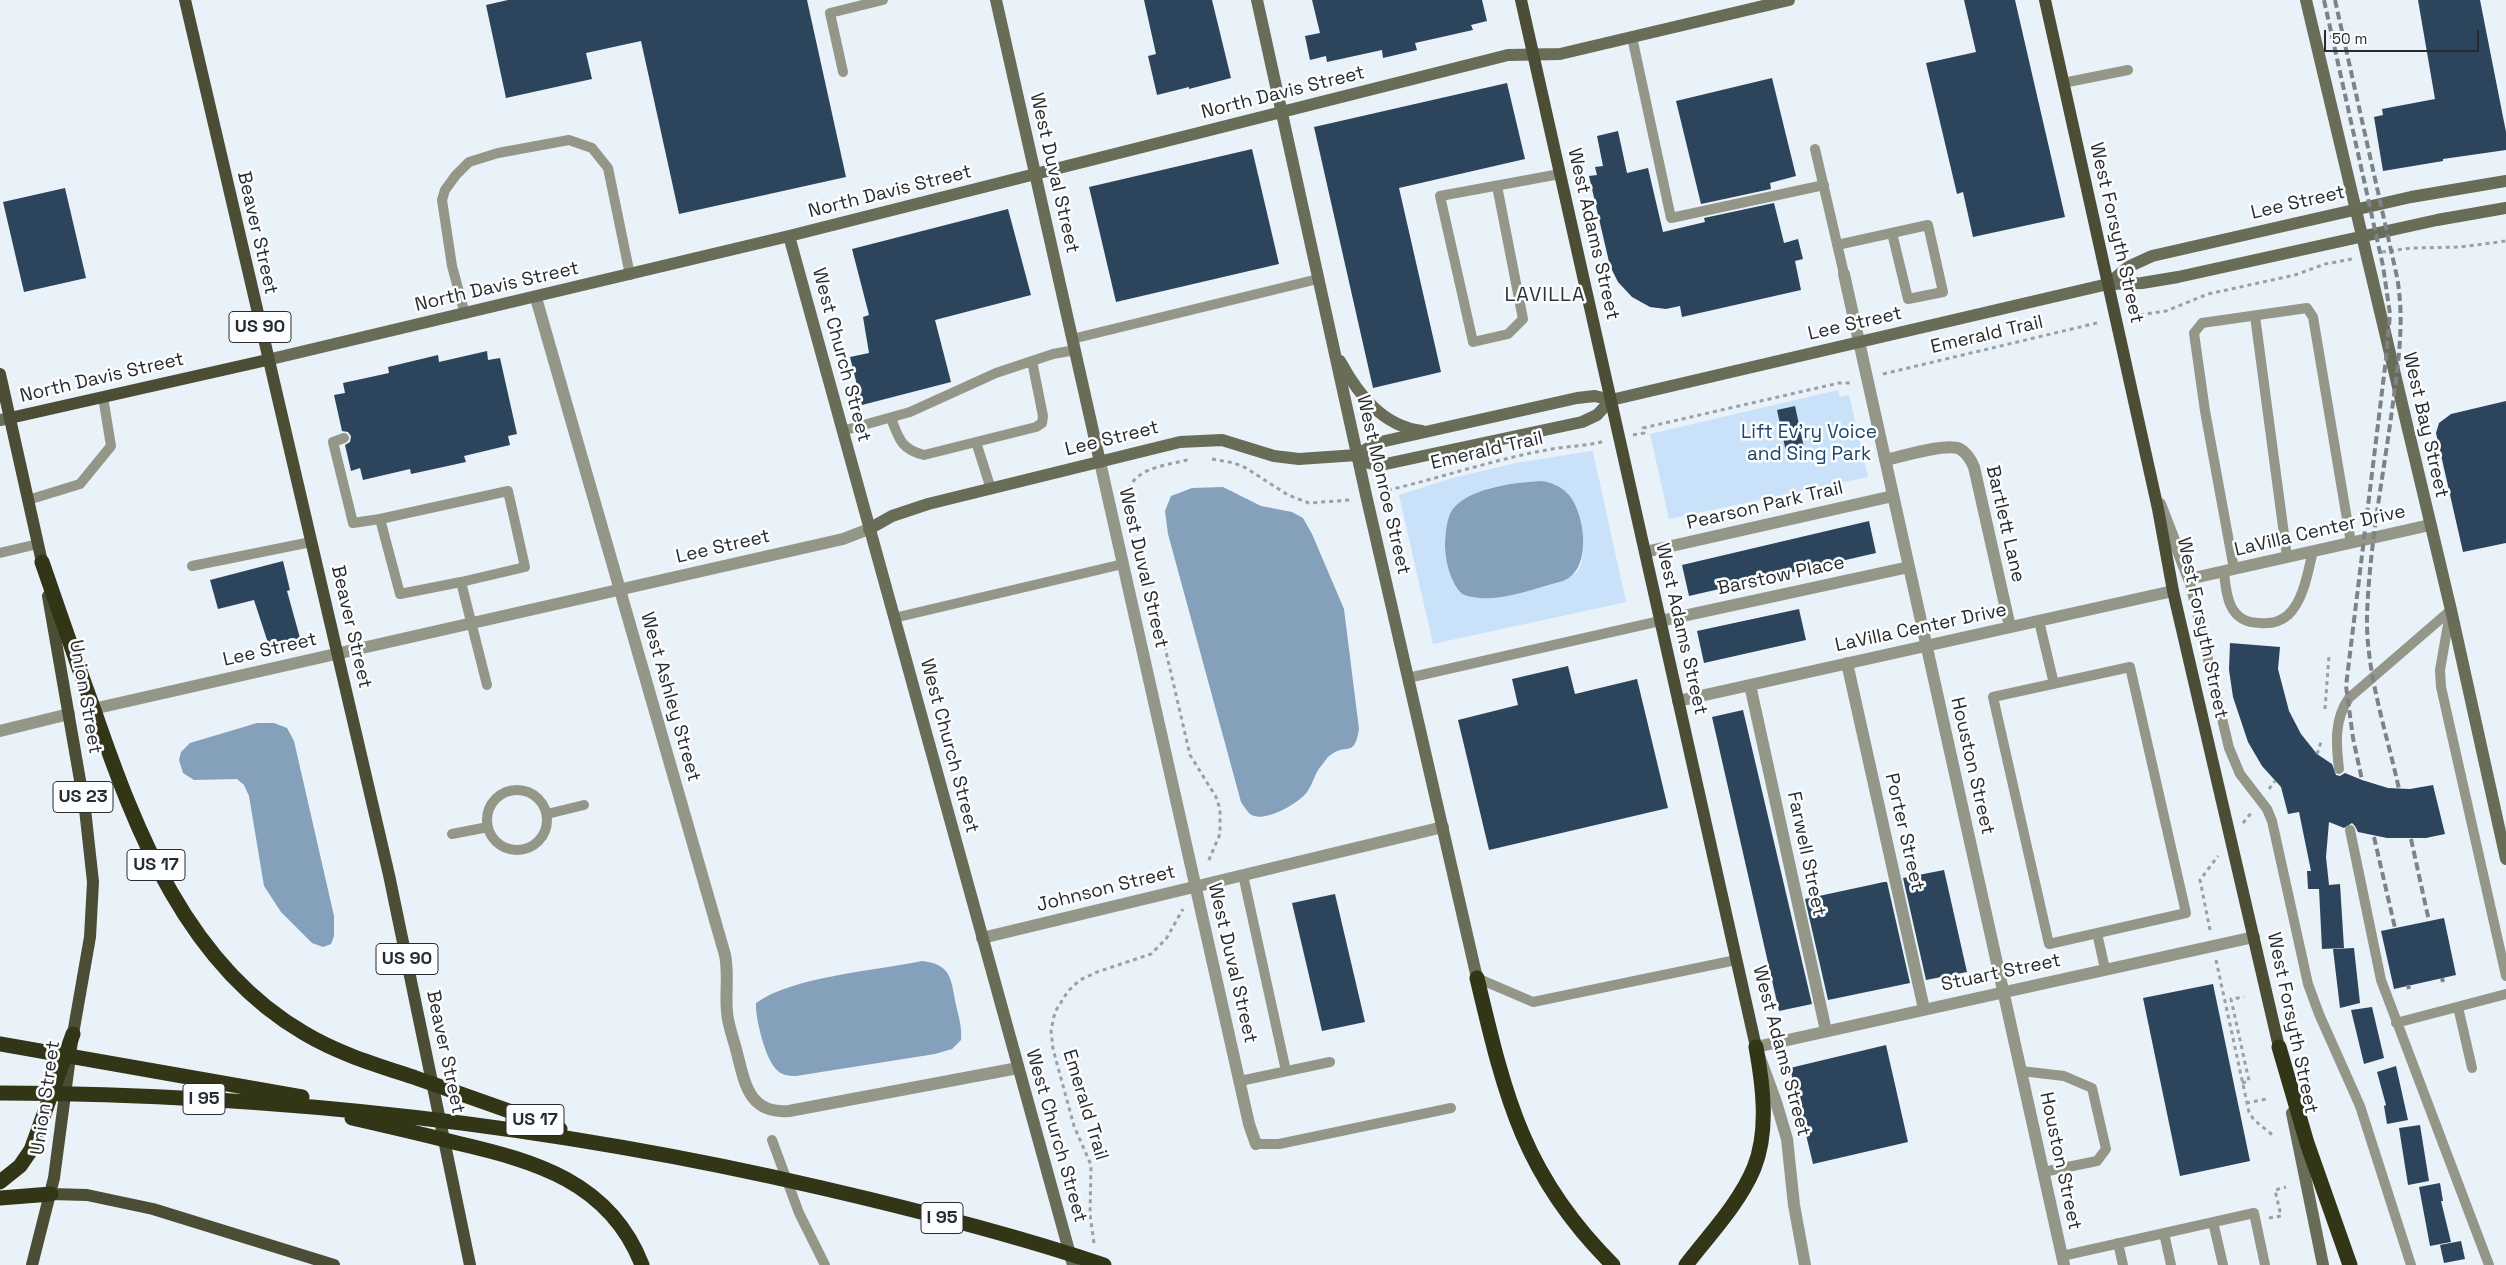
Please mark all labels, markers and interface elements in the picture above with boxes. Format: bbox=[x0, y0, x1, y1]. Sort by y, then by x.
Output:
scale bar bbox=[2326, 20, 2481, 52]
text: 50 m bbox=[2332, 29, 2367, 48]
street label: North Davis Street bbox=[1199, 62, 1367, 124]
street label: West Duval Street bbox=[1024, 91, 1084, 255]
street label: West Forsyth Street bbox=[2084, 140, 2148, 326]
street label: West Adams Street bbox=[1562, 146, 1624, 322]
street label: North Davis Street bbox=[806, 161, 974, 223]
street label: Beaver Street bbox=[232, 169, 282, 297]
street label: Lee Street bbox=[2249, 181, 2347, 225]
street label: North Davis Street bbox=[413, 257, 581, 317]
street label: West Church Street bbox=[807, 266, 875, 444]
district label: LAVILLA bbox=[1504, 284, 1586, 308]
street label: Lee Street bbox=[1806, 302, 1904, 346]
street label: Emerald Trail bbox=[1929, 311, 2045, 359]
road number: US 90 bbox=[229, 312, 291, 342]
street label: North Davis Street bbox=[18, 348, 186, 408]
street label: West Bay Street bbox=[2397, 350, 2453, 500]
street label: West Monroe Street bbox=[1351, 393, 1415, 577]
street label: Lee Street bbox=[1063, 416, 1161, 462]
park label: Lift Ev’ry Voice and Sing Park bbox=[1741, 422, 1877, 466]
street label: Emerald Trail bbox=[1429, 427, 1545, 475]
street label: Bartlett Lane bbox=[1980, 463, 2030, 585]
street label: Pearson Park Trail bbox=[1685, 477, 1845, 535]
street label: West Duval Street bbox=[1113, 486, 1173, 650]
street label: LaVilla Center Drive bbox=[2232, 500, 2408, 562]
street label: Lee Street bbox=[674, 525, 772, 569]
street label: West Forsyth Street bbox=[2172, 535, 2232, 721]
street label: West Adams Street bbox=[1650, 541, 1712, 717]
street label: Barstow Place bbox=[1715, 551, 1847, 601]
street label: Beaver Street bbox=[326, 563, 376, 691]
street label: LaVilla Center Drive bbox=[1833, 599, 2009, 657]
street label: West Ashley Street bbox=[635, 610, 705, 784]
street label: Lee Street bbox=[221, 628, 319, 672]
street label: Union Street bbox=[64, 638, 106, 756]
street label: West Church Street bbox=[915, 657, 983, 835]
street label: Houston Street bbox=[1945, 695, 1999, 837]
street label: Porter Street bbox=[1879, 771, 1929, 893]
road number: US 23 bbox=[53, 782, 113, 812]
street label: Farwell Street bbox=[1782, 790, 1830, 918]
road number: US 17 bbox=[127, 850, 185, 880]
street label: Johnson Street bbox=[1034, 861, 1178, 917]
street label: West Duval Street bbox=[1202, 881, 1262, 1045]
street label: West Forsyth Street bbox=[2262, 930, 2322, 1116]
road number: US 90 bbox=[376, 944, 438, 974]
street label: Stuart Street bbox=[1939, 949, 2063, 997]
street label: West Adams Street bbox=[1747, 963, 1815, 1139]
street label: Beaver Street bbox=[421, 988, 469, 1116]
street label: Union Street bbox=[27, 1039, 65, 1157]
street label: West Church Street bbox=[1020, 1047, 1092, 1225]
street label: Emerald Trail bbox=[1057, 1047, 1113, 1163]
road number: I 95 bbox=[183, 1084, 225, 1114]
street label: Houston Street bbox=[2034, 1090, 2086, 1232]
road number: US 17 bbox=[506, 1104, 564, 1136]
road number: I 95 bbox=[921, 1202, 963, 1234]

